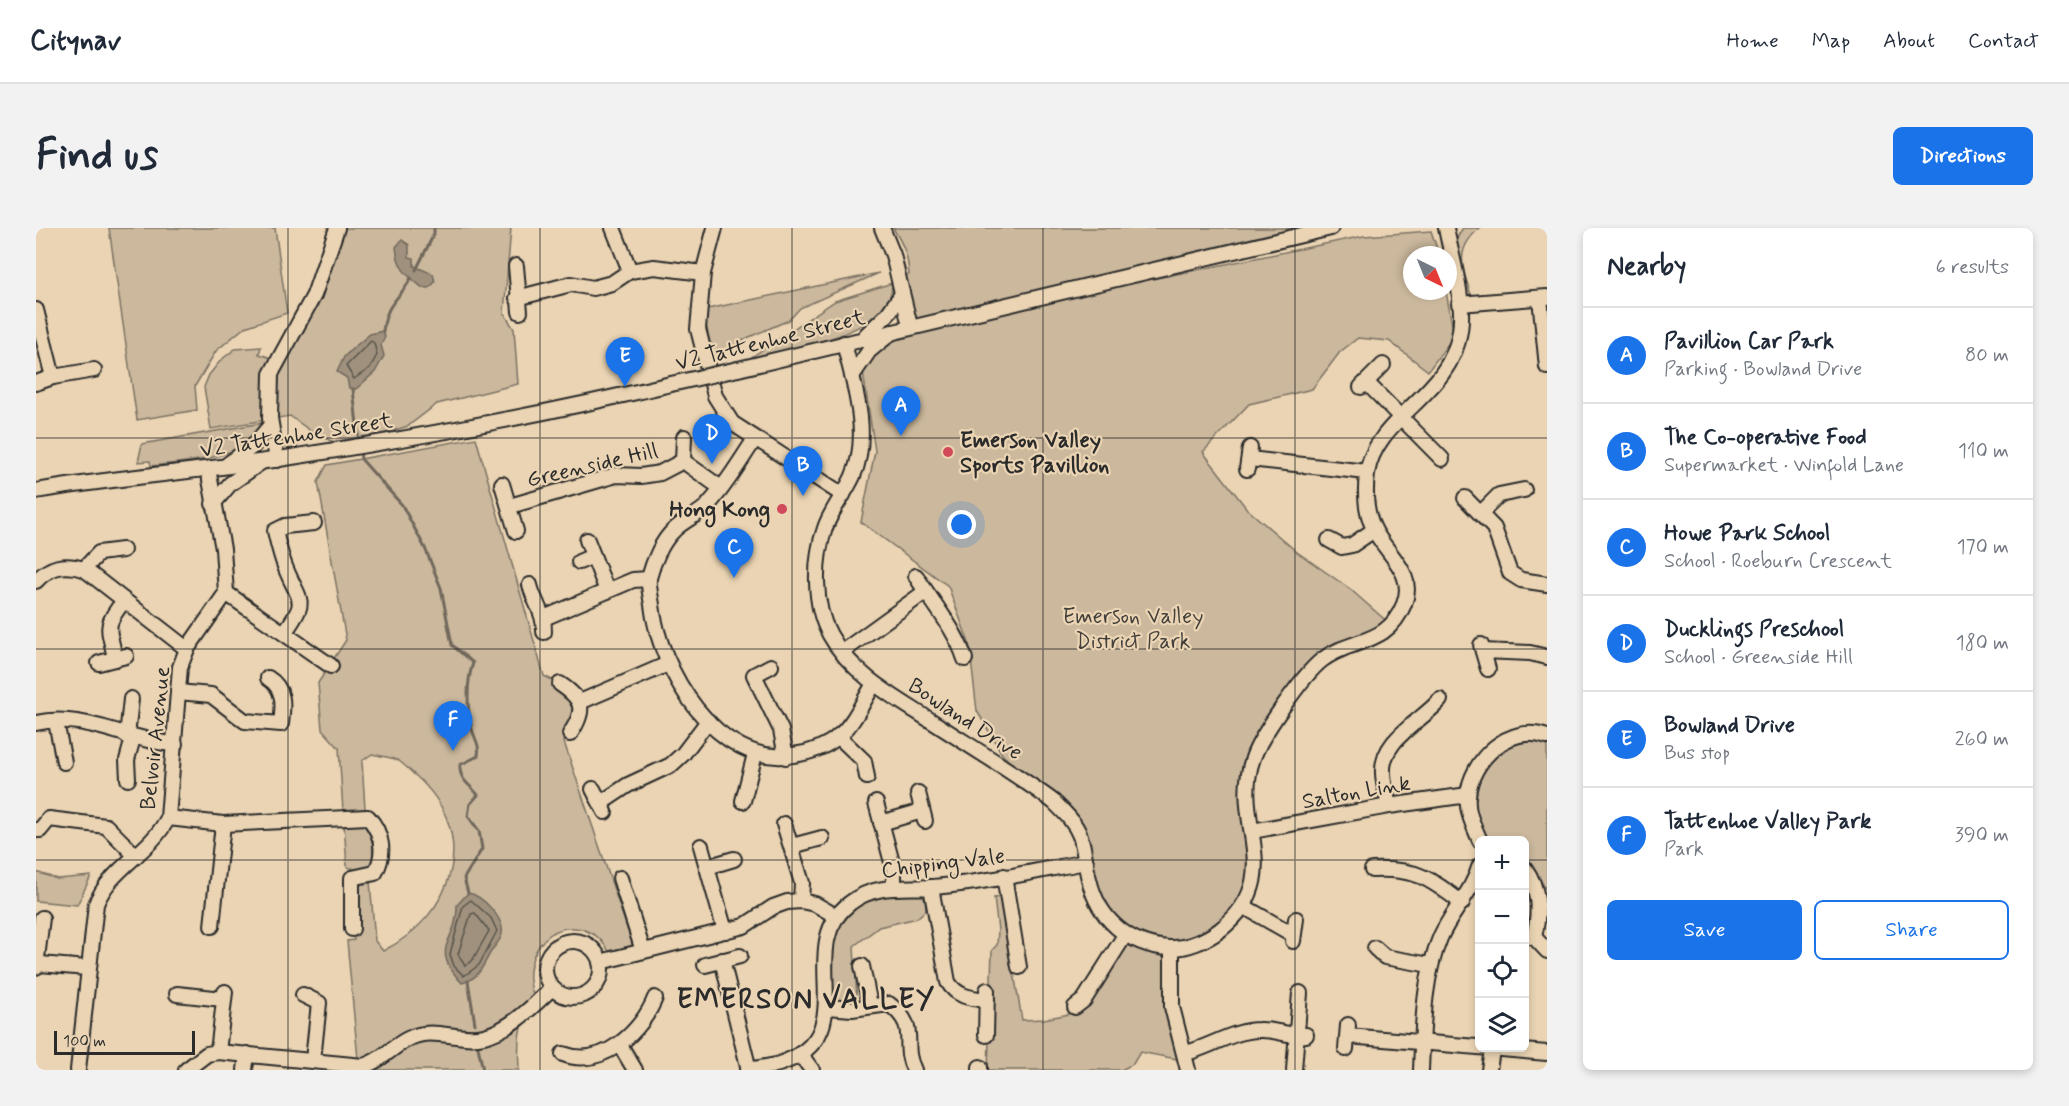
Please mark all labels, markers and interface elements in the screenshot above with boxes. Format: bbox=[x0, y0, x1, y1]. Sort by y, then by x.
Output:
text: Citynav bbox=[30, 23, 121, 60]
text: Home bbox=[1727, 27, 1779, 55]
text: Map bbox=[1812, 27, 1850, 55]
text: About bbox=[1883, 27, 1935, 55]
text: Contact bbox=[1968, 27, 2039, 55]
button: Directions bbox=[1893, 127, 2033, 185]
text: Find us bbox=[36, 129, 158, 184]
north arrow bbox=[1403, 246, 1457, 300]
text: Nearby bbox=[1607, 250, 1686, 284]
text: 6 results bbox=[1936, 254, 2009, 281]
street label: V2 Tattenhoe Street bbox=[673, 304, 868, 378]
text: Pavillion Car Park bbox=[1664, 328, 1834, 356]
pin: E bbox=[606, 338, 644, 387]
text: A bbox=[1620, 342, 1633, 369]
text: 80 m bbox=[1965, 342, 2009, 369]
text: Parking · Bowland Drive bbox=[1664, 356, 1862, 383]
pin: A bbox=[882, 386, 920, 436]
street label: V2 Tattenhoe Street bbox=[198, 407, 395, 465]
pin: D bbox=[692, 414, 732, 464]
text: The Co-operative Food bbox=[1664, 424, 1867, 452]
place label: Emerson Valley Sports Pavillion bbox=[960, 427, 1109, 480]
street label: Greenside Hill bbox=[524, 437, 661, 495]
text: B bbox=[1620, 438, 1633, 465]
text: 110 m bbox=[1958, 438, 2009, 465]
marker: Emerson Valley Sports Pavillion bbox=[941, 445, 955, 459]
pin: B bbox=[784, 446, 822, 496]
text: Supermarket · Winfold Lane bbox=[1664, 452, 1904, 479]
place label: Hong Kong bbox=[669, 497, 770, 528]
marker: Hong Kong bbox=[775, 502, 789, 516]
your location bbox=[947, 510, 976, 539]
text: Howe Park School bbox=[1664, 520, 1830, 548]
pin: C bbox=[714, 528, 754, 578]
text: C bbox=[1619, 534, 1634, 561]
text: 170 m bbox=[1957, 534, 2009, 561]
text: School · Roeburn Crescent bbox=[1664, 548, 1892, 575]
park label: Emerson Valley District Park bbox=[1063, 603, 1204, 656]
text: Ducklings Preschool bbox=[1664, 616, 1844, 644]
text: D bbox=[1620, 630, 1633, 657]
text: 180 m bbox=[1956, 630, 2009, 657]
text: School · Greenside Hill bbox=[1664, 644, 1853, 671]
street label: Belvoir Avenue bbox=[135, 665, 177, 811]
street label: Bowland Drive bbox=[902, 672, 1027, 767]
pin: F bbox=[434, 702, 472, 751]
text: Bowland Drive bbox=[1664, 712, 1795, 740]
text: E bbox=[1621, 726, 1632, 753]
text: 260 m bbox=[1955, 726, 2009, 753]
text: Bus stop bbox=[1664, 740, 1730, 767]
street label: Salton Link bbox=[1300, 770, 1413, 816]
text: Tattenhoe Valley Park bbox=[1664, 808, 1871, 836]
text: F bbox=[1621, 822, 1632, 849]
text: 390 m bbox=[1955, 822, 2009, 849]
map controls bbox=[1475, 836, 1529, 1052]
button: + bbox=[1475, 836, 1529, 890]
text: Park bbox=[1664, 836, 1704, 863]
street label: Chipping Vale bbox=[880, 843, 1007, 888]
button: − bbox=[1475, 890, 1529, 944]
button: Save bbox=[1607, 900, 1802, 960]
button: Share bbox=[1814, 900, 2009, 960]
button: locate bbox=[1475, 944, 1529, 998]
district label: EMERSON VALLEY bbox=[676, 982, 936, 1019]
button: layers bbox=[1475, 998, 1529, 1052]
scale bar bbox=[54, 1028, 195, 1056]
text: 100 m bbox=[63, 1031, 106, 1052]

